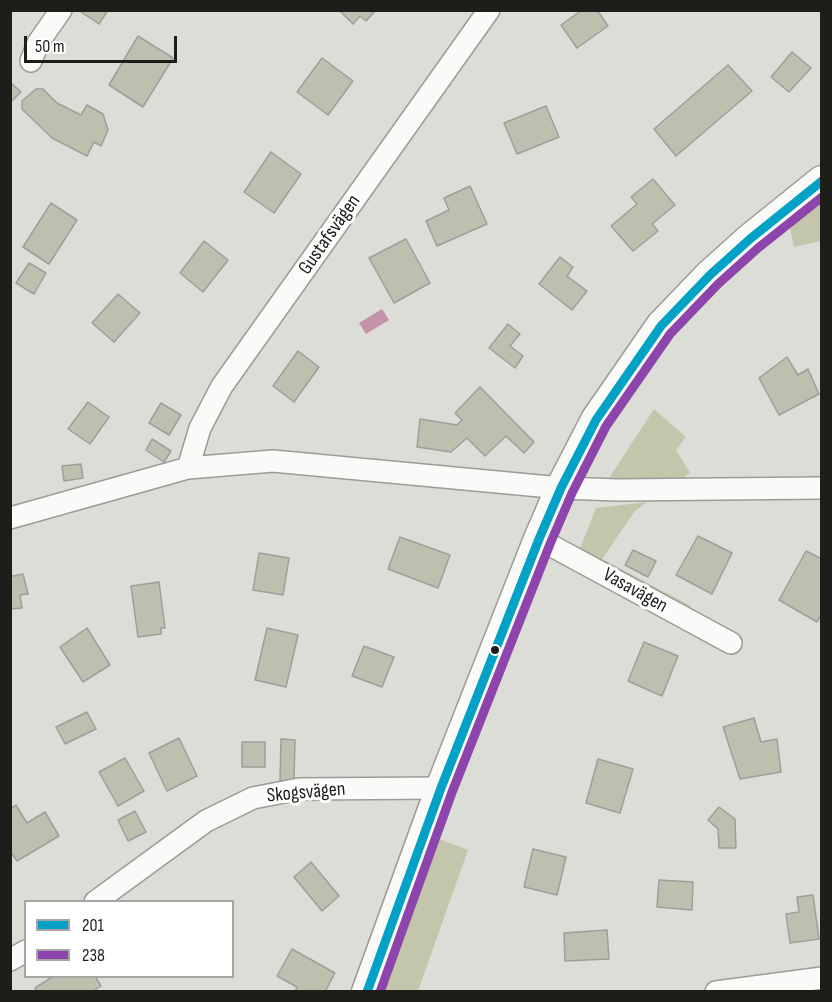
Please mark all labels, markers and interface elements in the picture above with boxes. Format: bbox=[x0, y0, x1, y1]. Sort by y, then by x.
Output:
scale bar bbox=[27, 24, 180, 62]
text: 50 m bbox=[35, 36, 65, 57]
street label: Gustafsvägen bbox=[294, 191, 366, 279]
street label: Vasavägen bbox=[598, 563, 672, 619]
unlabelled marker bbox=[489, 644, 501, 656]
street label: Skogsvägen bbox=[266, 778, 346, 808]
legend bbox=[24, 900, 234, 978]
text: 201 bbox=[82, 915, 104, 936]
text: 238 bbox=[82, 945, 105, 966]

